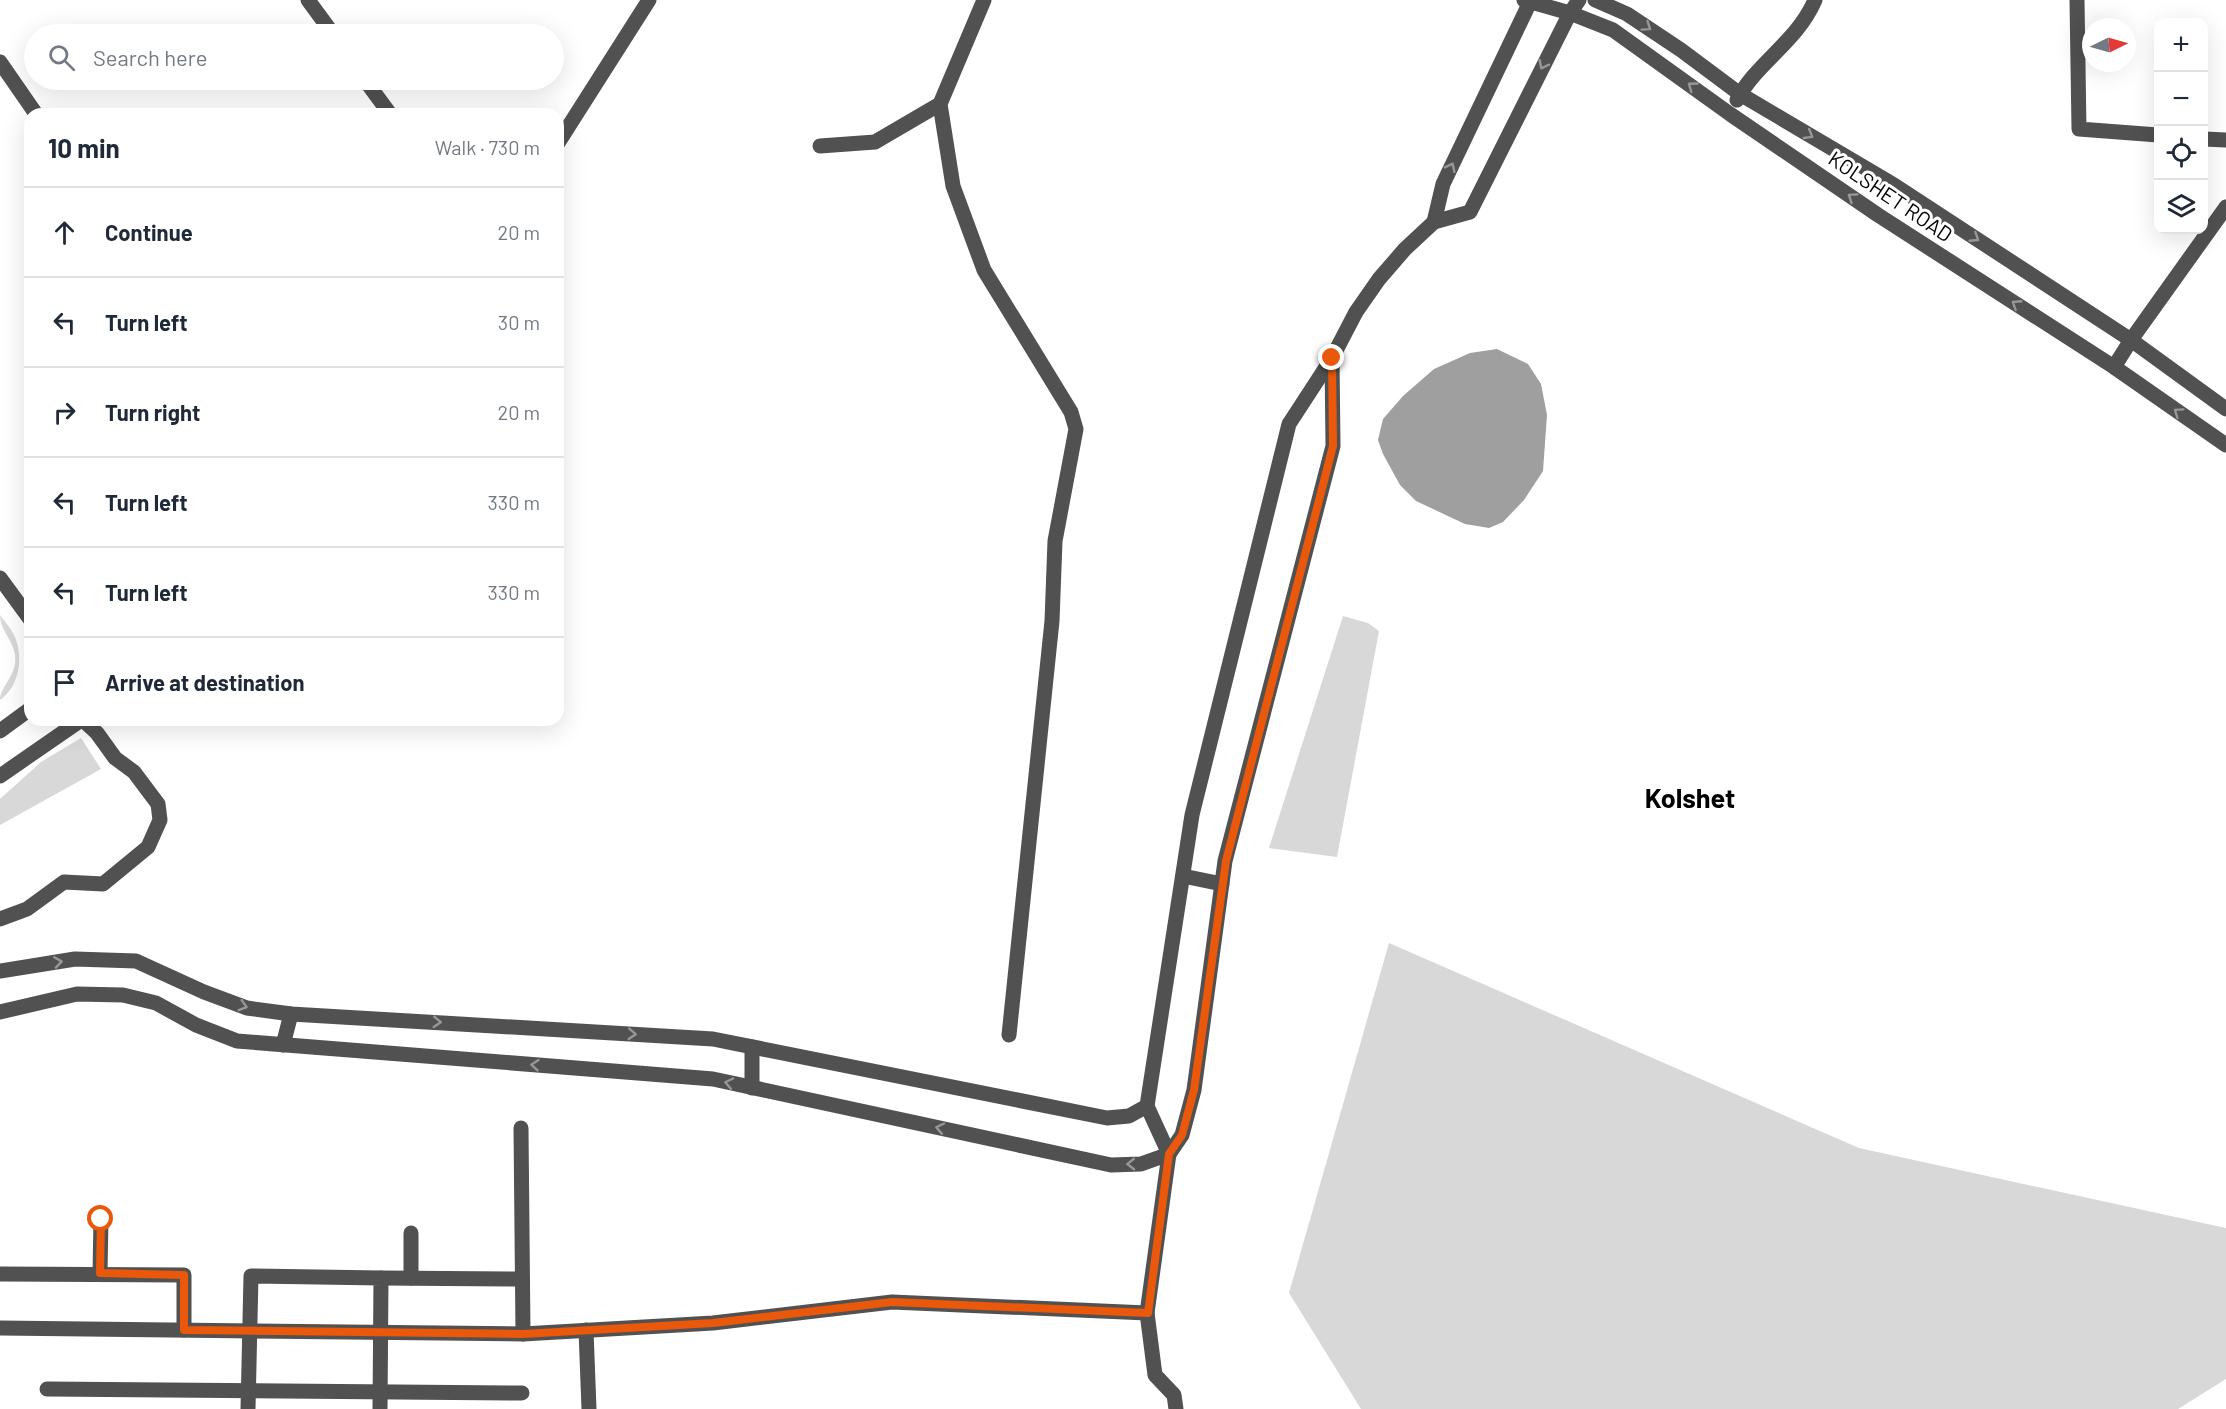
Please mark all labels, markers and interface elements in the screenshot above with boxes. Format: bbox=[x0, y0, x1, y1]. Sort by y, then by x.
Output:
north arrow bbox=[2082, 18, 2136, 72]
map controls bbox=[2154, 18, 2208, 234]
button: + bbox=[2154, 18, 2208, 72]
one-way arrow bbox=[1640, 20, 1651, 31]
search box bbox=[24, 24, 564, 90]
icon: search bbox=[45, 41, 78, 74]
text: Search here bbox=[93, 44, 207, 70]
one-way arrow bbox=[1539, 59, 1551, 70]
button: − bbox=[2154, 72, 2208, 126]
one-way arrow bbox=[1687, 82, 1698, 93]
button: locate bbox=[2154, 126, 2208, 180]
one-way arrow bbox=[1803, 127, 1813, 139]
text: 10 min bbox=[48, 132, 120, 163]
text: Walk · 730 m bbox=[435, 135, 540, 159]
street label: KOLSHET ROAD bbox=[1824, 145, 1958, 246]
one-way arrow bbox=[1444, 162, 1456, 173]
button: layers bbox=[2154, 180, 2208, 234]
one-way arrow bbox=[1848, 193, 1859, 204]
icon: ahead bbox=[48, 216, 81, 249]
text: Continue bbox=[105, 219, 193, 245]
text: 20 m bbox=[497, 220, 540, 244]
one-way arrow bbox=[1968, 230, 1979, 241]
one-way arrow bbox=[2011, 300, 2022, 311]
icon: left bbox=[48, 306, 81, 339]
text: Turn left bbox=[105, 309, 188, 335]
text: 30 m bbox=[498, 310, 540, 334]
route end bbox=[1318, 344, 1344, 370]
icon: right bbox=[48, 396, 81, 429]
text: Turn right bbox=[105, 399, 200, 425]
text: 20 m bbox=[497, 400, 540, 424]
one-way arrow bbox=[2173, 408, 2184, 419]
icon: left bbox=[48, 486, 81, 519]
text: Turn left bbox=[105, 489, 188, 515]
text: 330 m bbox=[488, 490, 540, 514]
icon: left bbox=[48, 576, 81, 609]
text: Turn left bbox=[105, 579, 188, 605]
text: 330 m bbox=[488, 580, 540, 604]
icon: arrive bbox=[48, 666, 81, 699]
text: Arrive at destination bbox=[105, 669, 304, 695]
district label: Kolshet bbox=[1645, 781, 1735, 813]
one-way arrow bbox=[53, 956, 62, 968]
one-way arrow bbox=[237, 999, 248, 1011]
one-way arrow bbox=[433, 1016, 442, 1029]
one-way arrow bbox=[627, 1027, 636, 1040]
one-way arrow bbox=[530, 1059, 539, 1072]
one-way arrow bbox=[724, 1077, 734, 1090]
one-way arrow bbox=[935, 1122, 945, 1135]
one-way arrow bbox=[1127, 1158, 1136, 1171]
route start bbox=[87, 1205, 113, 1231]

